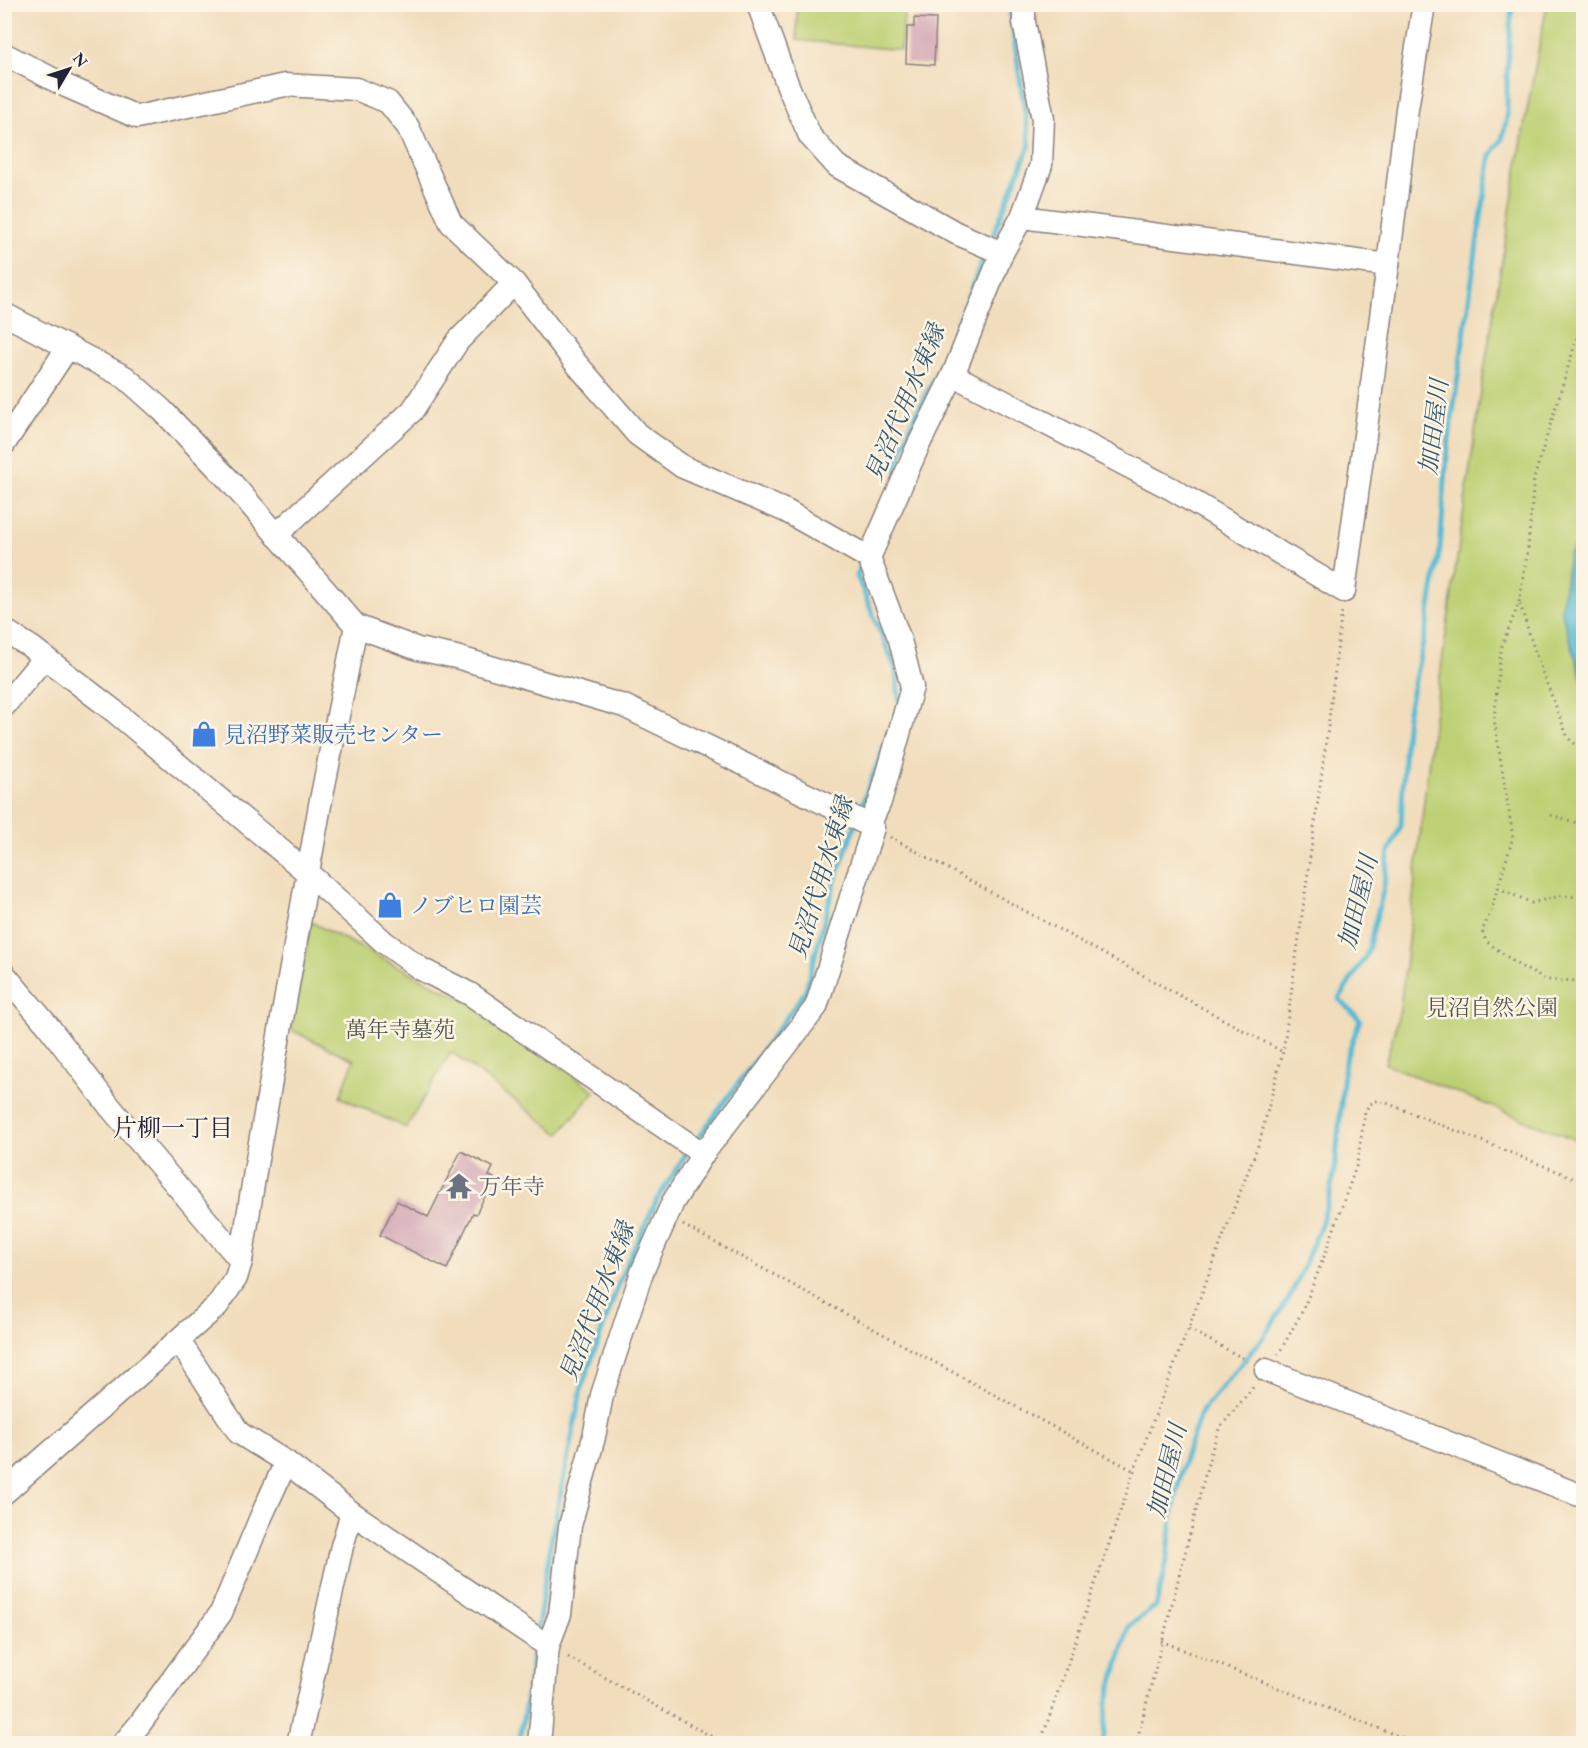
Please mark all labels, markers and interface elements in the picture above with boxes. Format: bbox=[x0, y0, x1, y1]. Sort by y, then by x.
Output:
north arrow bbox=[39, 39, 99, 99]
text: N bbox=[68, 48, 93, 72]
water label: 見沼代用水東縁 bbox=[857, 317, 953, 486]
water label: 加田屋川 bbox=[1412, 374, 1455, 476]
shop icon: 見沼野菜販売センター bbox=[189, 719, 219, 749]
place label: 見沼野菜販売センター bbox=[224, 720, 443, 749]
water label: 見沼代用水東縁 bbox=[781, 790, 861, 963]
water label: 加田屋川 bbox=[1331, 849, 1385, 952]
shop icon: ノブヒロ園芸 bbox=[375, 890, 405, 920]
place label: ノブヒロ園芸 bbox=[410, 891, 542, 920]
park label: 見沼自然公園 bbox=[1426, 993, 1558, 1022]
park label: 萬年寺墓苑 bbox=[345, 1015, 455, 1044]
district label: 片柳一丁目 bbox=[113, 1112, 233, 1143]
temple icon: 万年寺 bbox=[444, 1171, 474, 1201]
place label: 万年寺 bbox=[479, 1172, 545, 1201]
water label: 見沼代用水東縁 bbox=[552, 1215, 642, 1386]
water label: 加田屋川 bbox=[1140, 1418, 1194, 1521]

